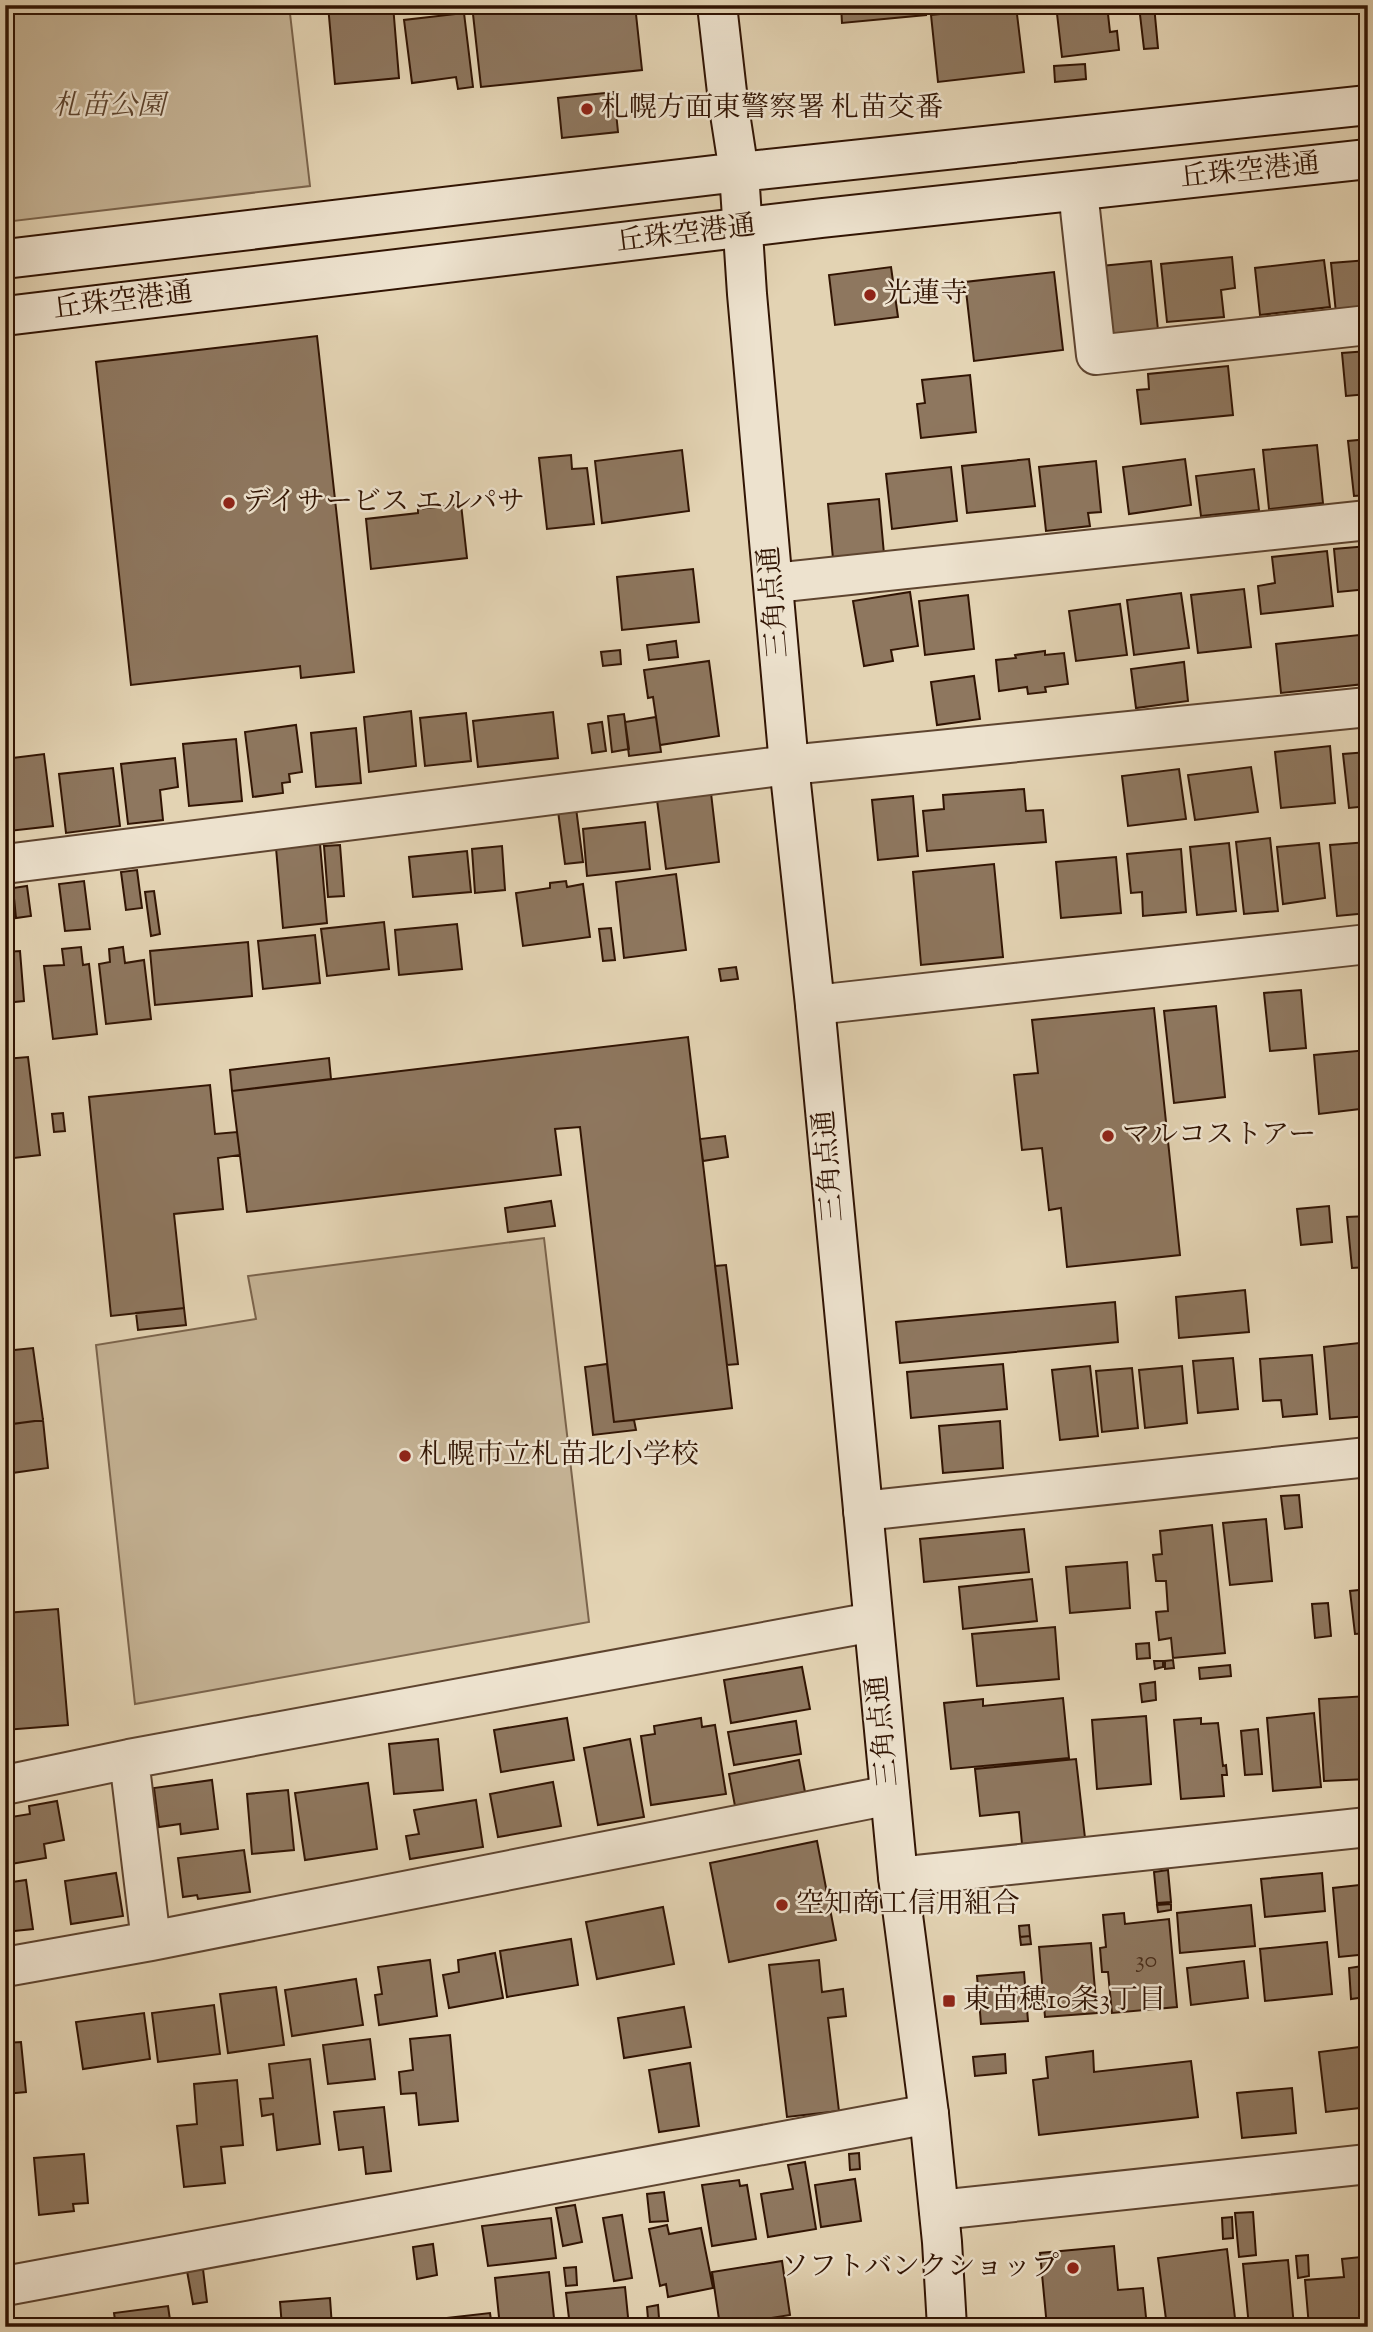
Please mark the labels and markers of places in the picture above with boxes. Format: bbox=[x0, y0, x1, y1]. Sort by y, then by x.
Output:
place label: 札幌方面東警察署 札苗交番 bbox=[601, 89, 943, 129]
marker: 札幌方面東警察署 札苗交番 bbox=[579, 101, 595, 117]
place label: 光蓮寺 bbox=[884, 275, 968, 315]
marker: 光蓮寺 bbox=[862, 287, 878, 303]
place label: デイサービス エルパサ bbox=[243, 483, 525, 523]
marker: デイサービス エルパサ bbox=[221, 495, 237, 511]
place label: マルコストアー bbox=[1122, 1116, 1316, 1156]
marker: マルコストアー bbox=[1100, 1128, 1116, 1144]
place label: 札幌市立札苗北小学校 bbox=[419, 1436, 699, 1476]
marker: 札幌市立札苗北小学校 bbox=[397, 1448, 413, 1464]
place label: 空知商工信用組合 bbox=[796, 1885, 1020, 1925]
marker: 空知商工信用組合 bbox=[774, 1897, 790, 1913]
place label: 東苗穂10条3丁目 bbox=[963, 1981, 1166, 2021]
marker: 東苗穂10条3丁目 bbox=[941, 1993, 957, 2009]
place label: ソフトバンクショップ bbox=[781, 2248, 1059, 2288]
marker: ソフトバンクショップ bbox=[1065, 2260, 1081, 2276]

